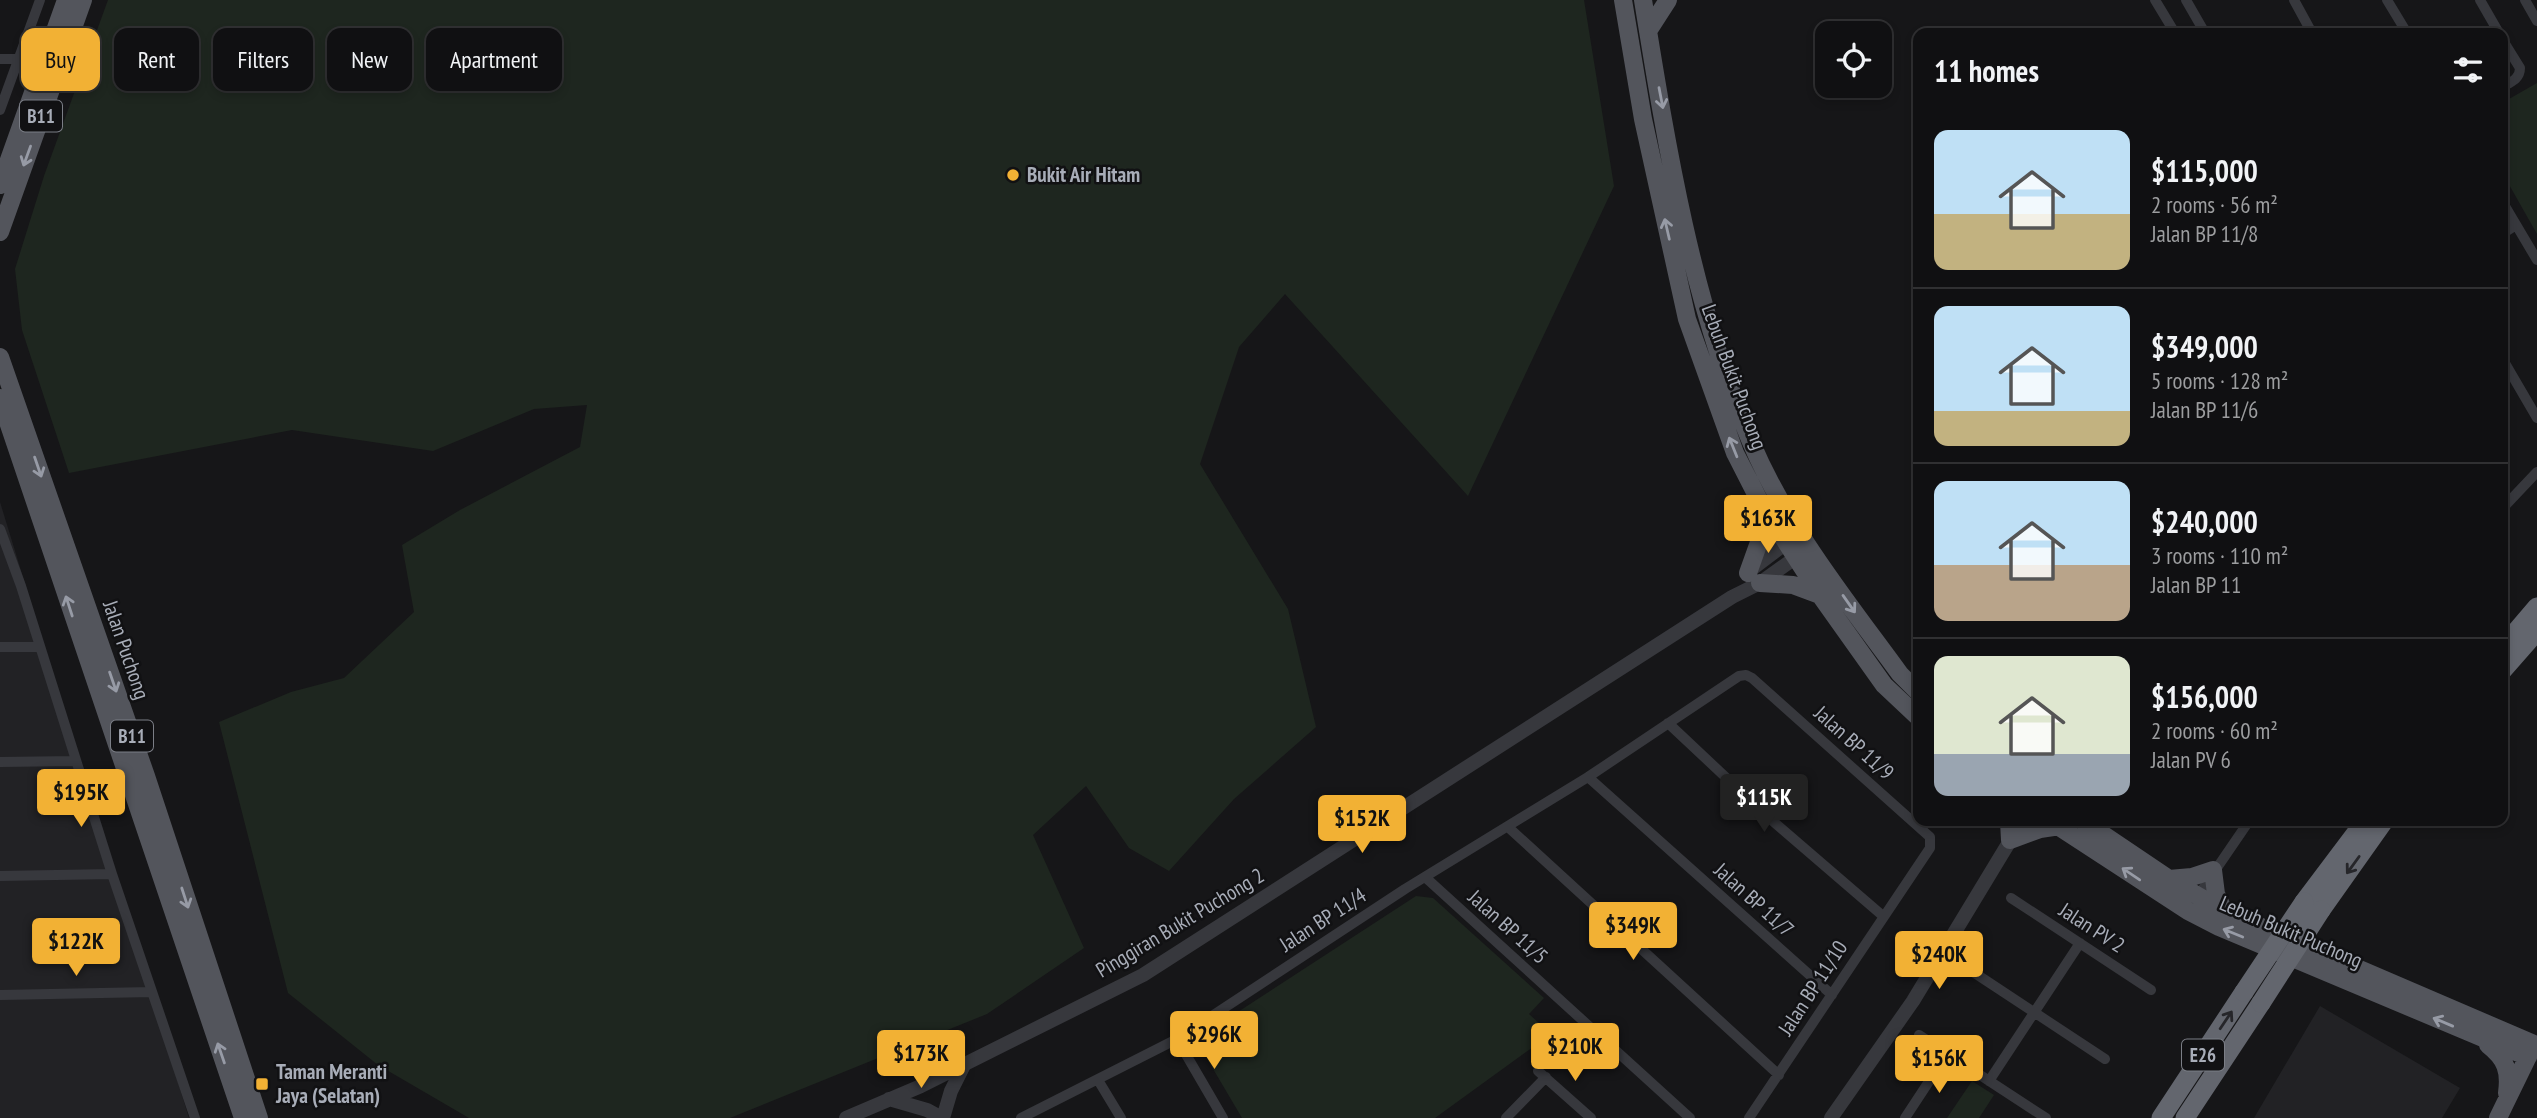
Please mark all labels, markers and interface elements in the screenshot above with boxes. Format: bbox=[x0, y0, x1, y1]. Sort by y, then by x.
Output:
map controls bbox=[1815, 21, 1892, 98]
button: locate bbox=[1815, 21, 1892, 98]
chip: Buy bbox=[21, 28, 100, 91]
chip: Rent bbox=[114, 28, 199, 91]
chip: Filters bbox=[213, 28, 313, 91]
chip: New bbox=[327, 28, 412, 91]
chip: Apartment bbox=[426, 28, 562, 91]
text: 11 homes bbox=[1934, 51, 2039, 90]
icon: filters bbox=[2449, 51, 2487, 89]
one-way arrow bbox=[1654, 86, 1668, 109]
road number: B11 bbox=[20, 100, 62, 132]
one-way arrow bbox=[19, 145, 32, 167]
text: $115,000 bbox=[2151, 151, 2258, 190]
icon: home bbox=[1990, 158, 2074, 242]
place label: Bukit Air Hitam bbox=[1027, 161, 1140, 188]
marker: Bukit Air Hitam bbox=[1005, 167, 1021, 183]
text: 2 rooms · 56 m² bbox=[2151, 190, 2278, 219]
one-way arrow bbox=[1660, 218, 1673, 241]
text: Jalan BP 11/8 bbox=[2151, 219, 2258, 248]
street label: Lebuh Bukit Puchong bbox=[1696, 301, 1773, 453]
text: $349,000 bbox=[2151, 327, 2258, 366]
icon: home bbox=[1990, 334, 2074, 418]
text: 5 rooms · 128 m² bbox=[2151, 366, 2288, 395]
text: Jalan BP 11/6 bbox=[2151, 395, 2258, 424]
one-way arrow bbox=[1725, 436, 1738, 458]
one-way arrow bbox=[33, 456, 45, 478]
pin: $163K bbox=[1719, 496, 1817, 555]
text: $240,000 bbox=[2151, 502, 2258, 541]
text: $163K bbox=[1740, 503, 1796, 532]
icon: home bbox=[1990, 509, 2074, 593]
text: 3 rooms · 110 m² bbox=[2151, 541, 2288, 570]
text: Jalan BP 11 bbox=[2151, 570, 2241, 599]
one-way arrow bbox=[1842, 594, 1856, 613]
one-way arrow bbox=[62, 595, 75, 617]
street label: Jalan Puchong bbox=[97, 596, 156, 703]
one-way arrow bbox=[108, 671, 120, 693]
text: $156,000 bbox=[2151, 677, 2258, 716]
icon: home bbox=[1990, 684, 2074, 768]
street label: Jalan BP 11/9 bbox=[1808, 699, 1900, 785]
text: 2 rooms · 60 m² bbox=[2151, 716, 2278, 745]
road number: B11 bbox=[111, 720, 153, 751]
text: Jalan PV 6 bbox=[2151, 745, 2231, 774]
pin: $195K bbox=[32, 770, 130, 829]
pin: $115K bbox=[1715, 774, 1813, 834]
text: $195K bbox=[53, 777, 109, 806]
text: $115K bbox=[1736, 782, 1792, 811]
pin: $152K bbox=[1313, 796, 1411, 855]
text: $152K bbox=[1334, 803, 1390, 832]
street label: Jalan BP 11/7 bbox=[1708, 856, 1800, 942]
one-way arrow bbox=[2345, 856, 2360, 874]
street label: Pinggiran Bukit Puchong 2 bbox=[1091, 862, 1269, 984]
one-way arrow bbox=[2122, 867, 2141, 882]
street label: Jalan BP 11/4 bbox=[1273, 881, 1372, 958]
street label: Jalan BP 11/5 bbox=[1462, 883, 1554, 969]
one-way arrow bbox=[180, 887, 193, 909]
street label: Lebuh Bukit Puchong bbox=[2216, 889, 2367, 974]
street label: Jalan PV 2 bbox=[2053, 896, 2130, 959]
pin: $349K bbox=[1584, 902, 1682, 962]
text: $349K bbox=[1605, 910, 1661, 939]
pin: $122K bbox=[27, 918, 125, 978]
one-way arrow bbox=[2223, 925, 2245, 938]
text: $122K bbox=[48, 926, 104, 955]
pin: $240K bbox=[1890, 932, 1988, 991]
street label: Jalan BP 11/10 bbox=[1771, 935, 1853, 1041]
text: $240K bbox=[1911, 939, 1967, 968]
one-way arrow bbox=[2219, 1011, 2233, 1030]
pin: $296K bbox=[1165, 1012, 1263, 1071]
one-way arrow bbox=[2432, 1015, 2454, 1028]
text: $296K bbox=[1186, 1019, 1242, 1048]
pin: $210K bbox=[1526, 1024, 1624, 1083]
pin: $173K bbox=[872, 1030, 970, 1090]
text: $210K bbox=[1547, 1031, 1603, 1060]
pin: $156K bbox=[1890, 1036, 1988, 1095]
text: $173K bbox=[893, 1038, 949, 1067]
road number: E26 bbox=[2182, 1040, 2224, 1070]
one-way arrow bbox=[214, 1043, 227, 1065]
text: $156K bbox=[1911, 1043, 1967, 1072]
place label: Taman Meranti Jaya (Selatan) bbox=[275, 1058, 387, 1109]
marker: Taman Meranti Jaya (Selatan) bbox=[254, 1076, 270, 1092]

